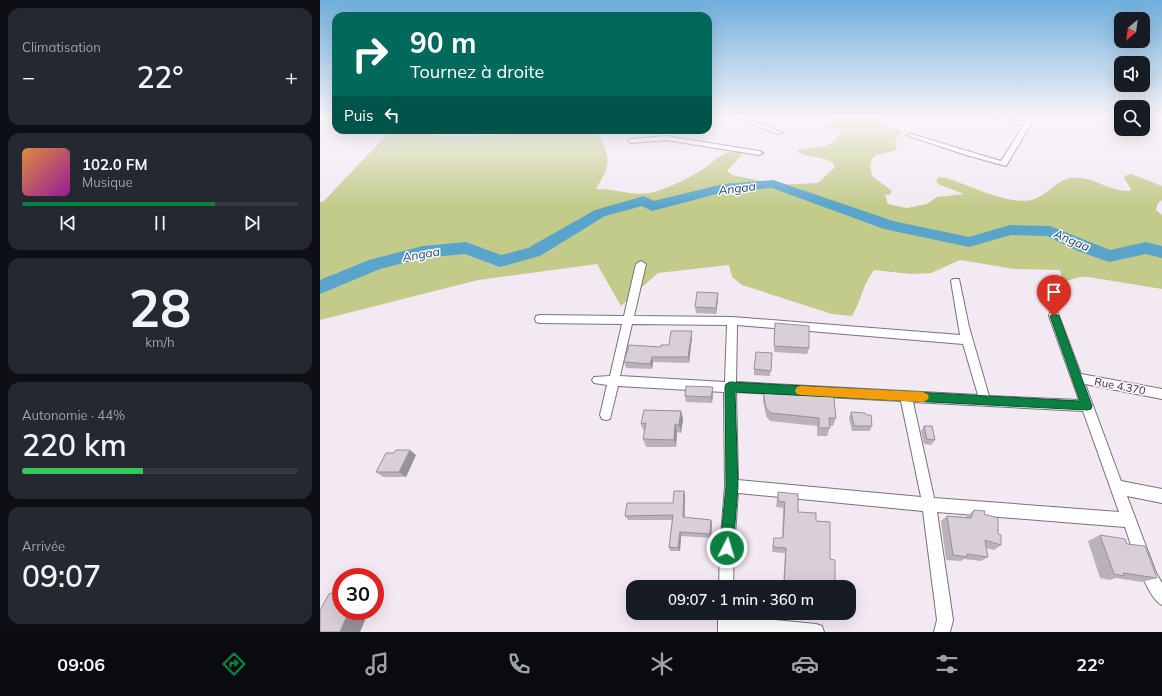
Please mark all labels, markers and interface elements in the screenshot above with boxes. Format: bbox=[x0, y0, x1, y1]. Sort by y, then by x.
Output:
north arrow bbox=[1114, 12, 1150, 48]
map controls bbox=[1114, 12, 1150, 136]
text: 90 m bbox=[410, 25, 476, 60]
icon: right bbox=[344, 28, 396, 80]
text: Climatisation bbox=[22, 39, 101, 55]
button: sound bbox=[1114, 56, 1150, 92]
text: 22° bbox=[136, 58, 184, 96]
text: Tournez à droite bbox=[410, 60, 544, 83]
text: − bbox=[22, 63, 35, 91]
text: + bbox=[285, 63, 298, 91]
button: search bbox=[1114, 100, 1150, 136]
icon: left bbox=[381, 104, 403, 126]
text: Puis bbox=[344, 106, 373, 125]
text: 102.0 FM bbox=[82, 155, 147, 174]
text: Musique bbox=[82, 174, 133, 190]
water label: Angaa bbox=[716, 178, 757, 198]
icon: previous bbox=[57, 212, 79, 234]
icon: pause bbox=[149, 212, 171, 234]
icon: next bbox=[241, 212, 263, 234]
water label: Angaa bbox=[1051, 225, 1092, 254]
water label: Angaa bbox=[400, 243, 441, 265]
text: 28 bbox=[129, 275, 191, 340]
pin bbox=[1037, 275, 1071, 316]
icon: arrive bbox=[1043, 281, 1065, 303]
text: km/h bbox=[145, 334, 175, 350]
street label: Rue 4.370 bbox=[1093, 374, 1147, 398]
text: Autonomie · 44% bbox=[22, 407, 125, 423]
text: 220 km bbox=[22, 426, 127, 464]
position arrow bbox=[706, 527, 748, 569]
text: Arrivée bbox=[22, 538, 65, 554]
text: 09:07 bbox=[22, 557, 101, 595]
speed limit sign: 30 bbox=[332, 568, 384, 620]
text: 09:07 · 1 min · 360 m bbox=[668, 590, 814, 609]
icon: directions bbox=[220, 650, 248, 678]
icon: music bbox=[363, 650, 391, 678]
icon: phone bbox=[505, 650, 533, 678]
icon: climate bbox=[648, 650, 676, 678]
icon: car bbox=[791, 650, 819, 678]
icon: filters bbox=[933, 650, 961, 678]
text: 09:06 bbox=[57, 653, 105, 676]
text: 22° bbox=[1076, 653, 1105, 676]

